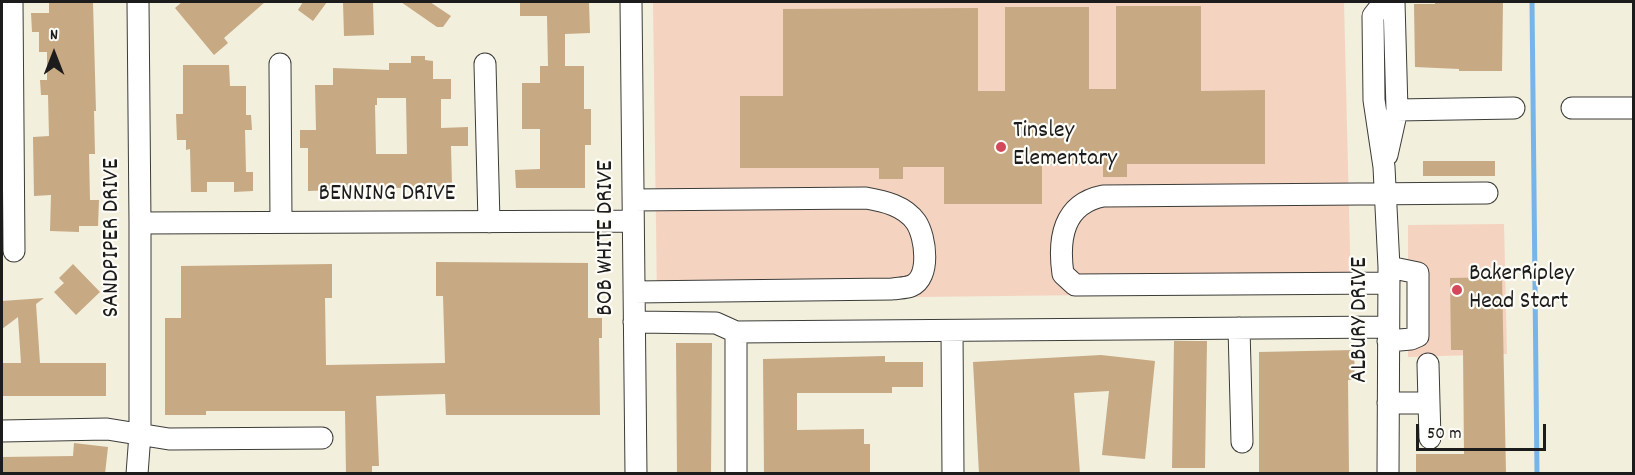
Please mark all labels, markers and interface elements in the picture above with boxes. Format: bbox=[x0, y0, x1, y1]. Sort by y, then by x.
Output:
north arrow bbox=[24, 24, 84, 84]
text: N bbox=[50, 24, 58, 47]
place label: Tinsley Elementary bbox=[1013, 119, 1117, 175]
marker: Tinsley Elementary bbox=[994, 140, 1008, 154]
street label: SANDPIPER DRIVE bbox=[100, 158, 128, 318]
street label: BOB WHITE DRIVE bbox=[594, 160, 622, 316]
street label: BENNING DRIVE bbox=[319, 182, 455, 210]
street label: ALBURY DRIVE bbox=[1348, 257, 1376, 383]
place label: BakerRipley Head Start bbox=[1469, 262, 1574, 318]
marker: BakerRipley Head Start bbox=[1450, 283, 1464, 297]
scale bar bbox=[1419, 412, 1550, 450]
text: 50 m bbox=[1427, 422, 1462, 447]

